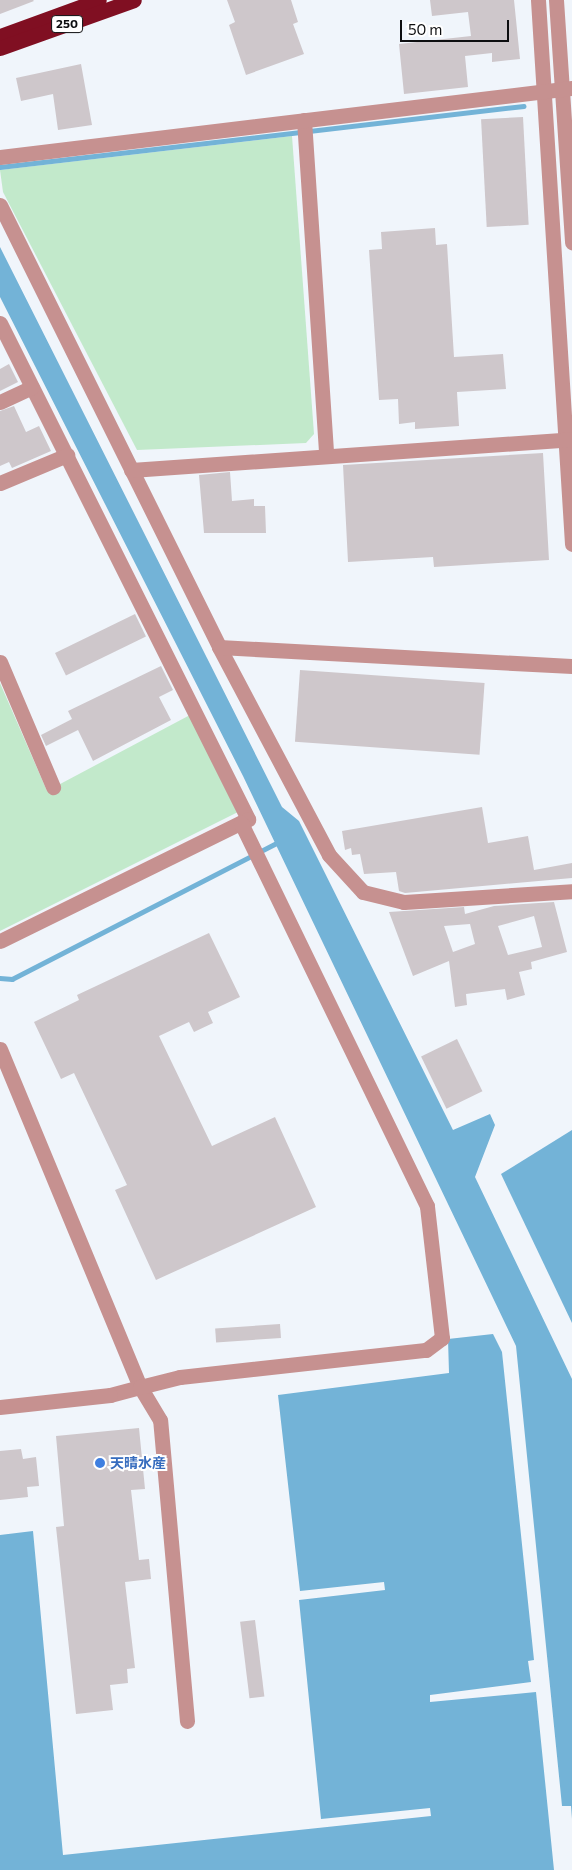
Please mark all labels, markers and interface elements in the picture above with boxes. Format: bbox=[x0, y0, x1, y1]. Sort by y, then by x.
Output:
scale bar bbox=[402, 10, 511, 42]
road number: 250 bbox=[51, 14, 83, 34]
text: 50 m bbox=[408, 20, 442, 38]
place label: 天晴水産 bbox=[110, 1455, 166, 1471]
marker: 天晴水産 bbox=[94, 1457, 106, 1469]

